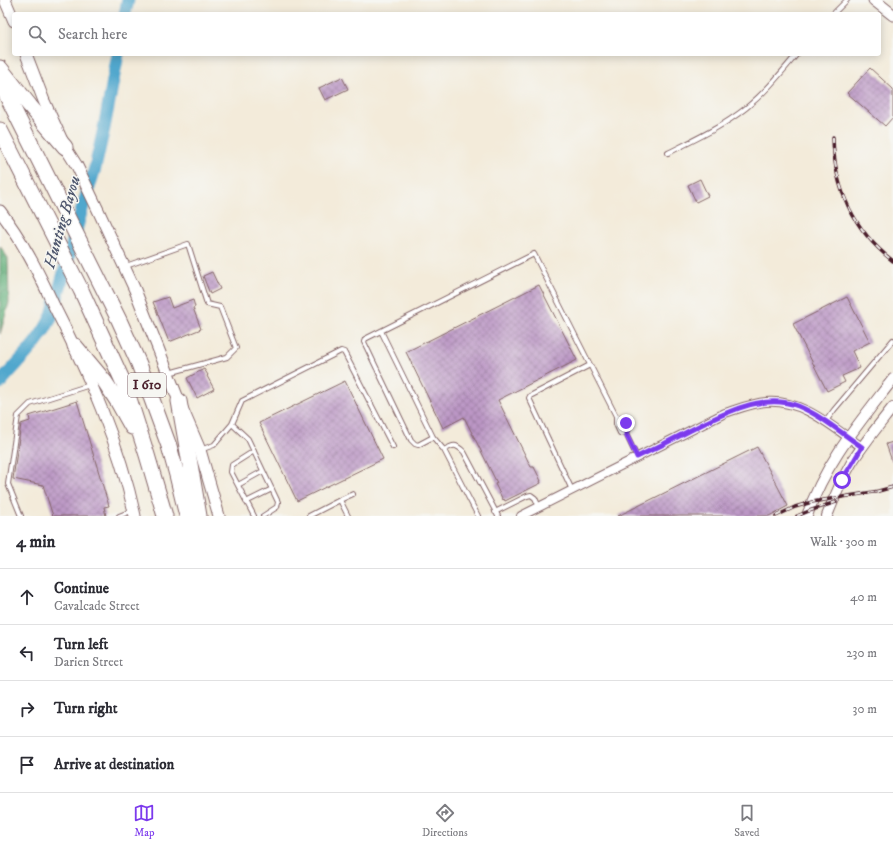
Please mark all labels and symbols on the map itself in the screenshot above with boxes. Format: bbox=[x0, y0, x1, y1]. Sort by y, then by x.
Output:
water label: Hunting Bayou bbox=[39, 173, 85, 272]
road number: I 610 bbox=[128, 373, 166, 397]
route end bbox=[617, 414, 635, 432]
route start bbox=[833, 471, 851, 489]

